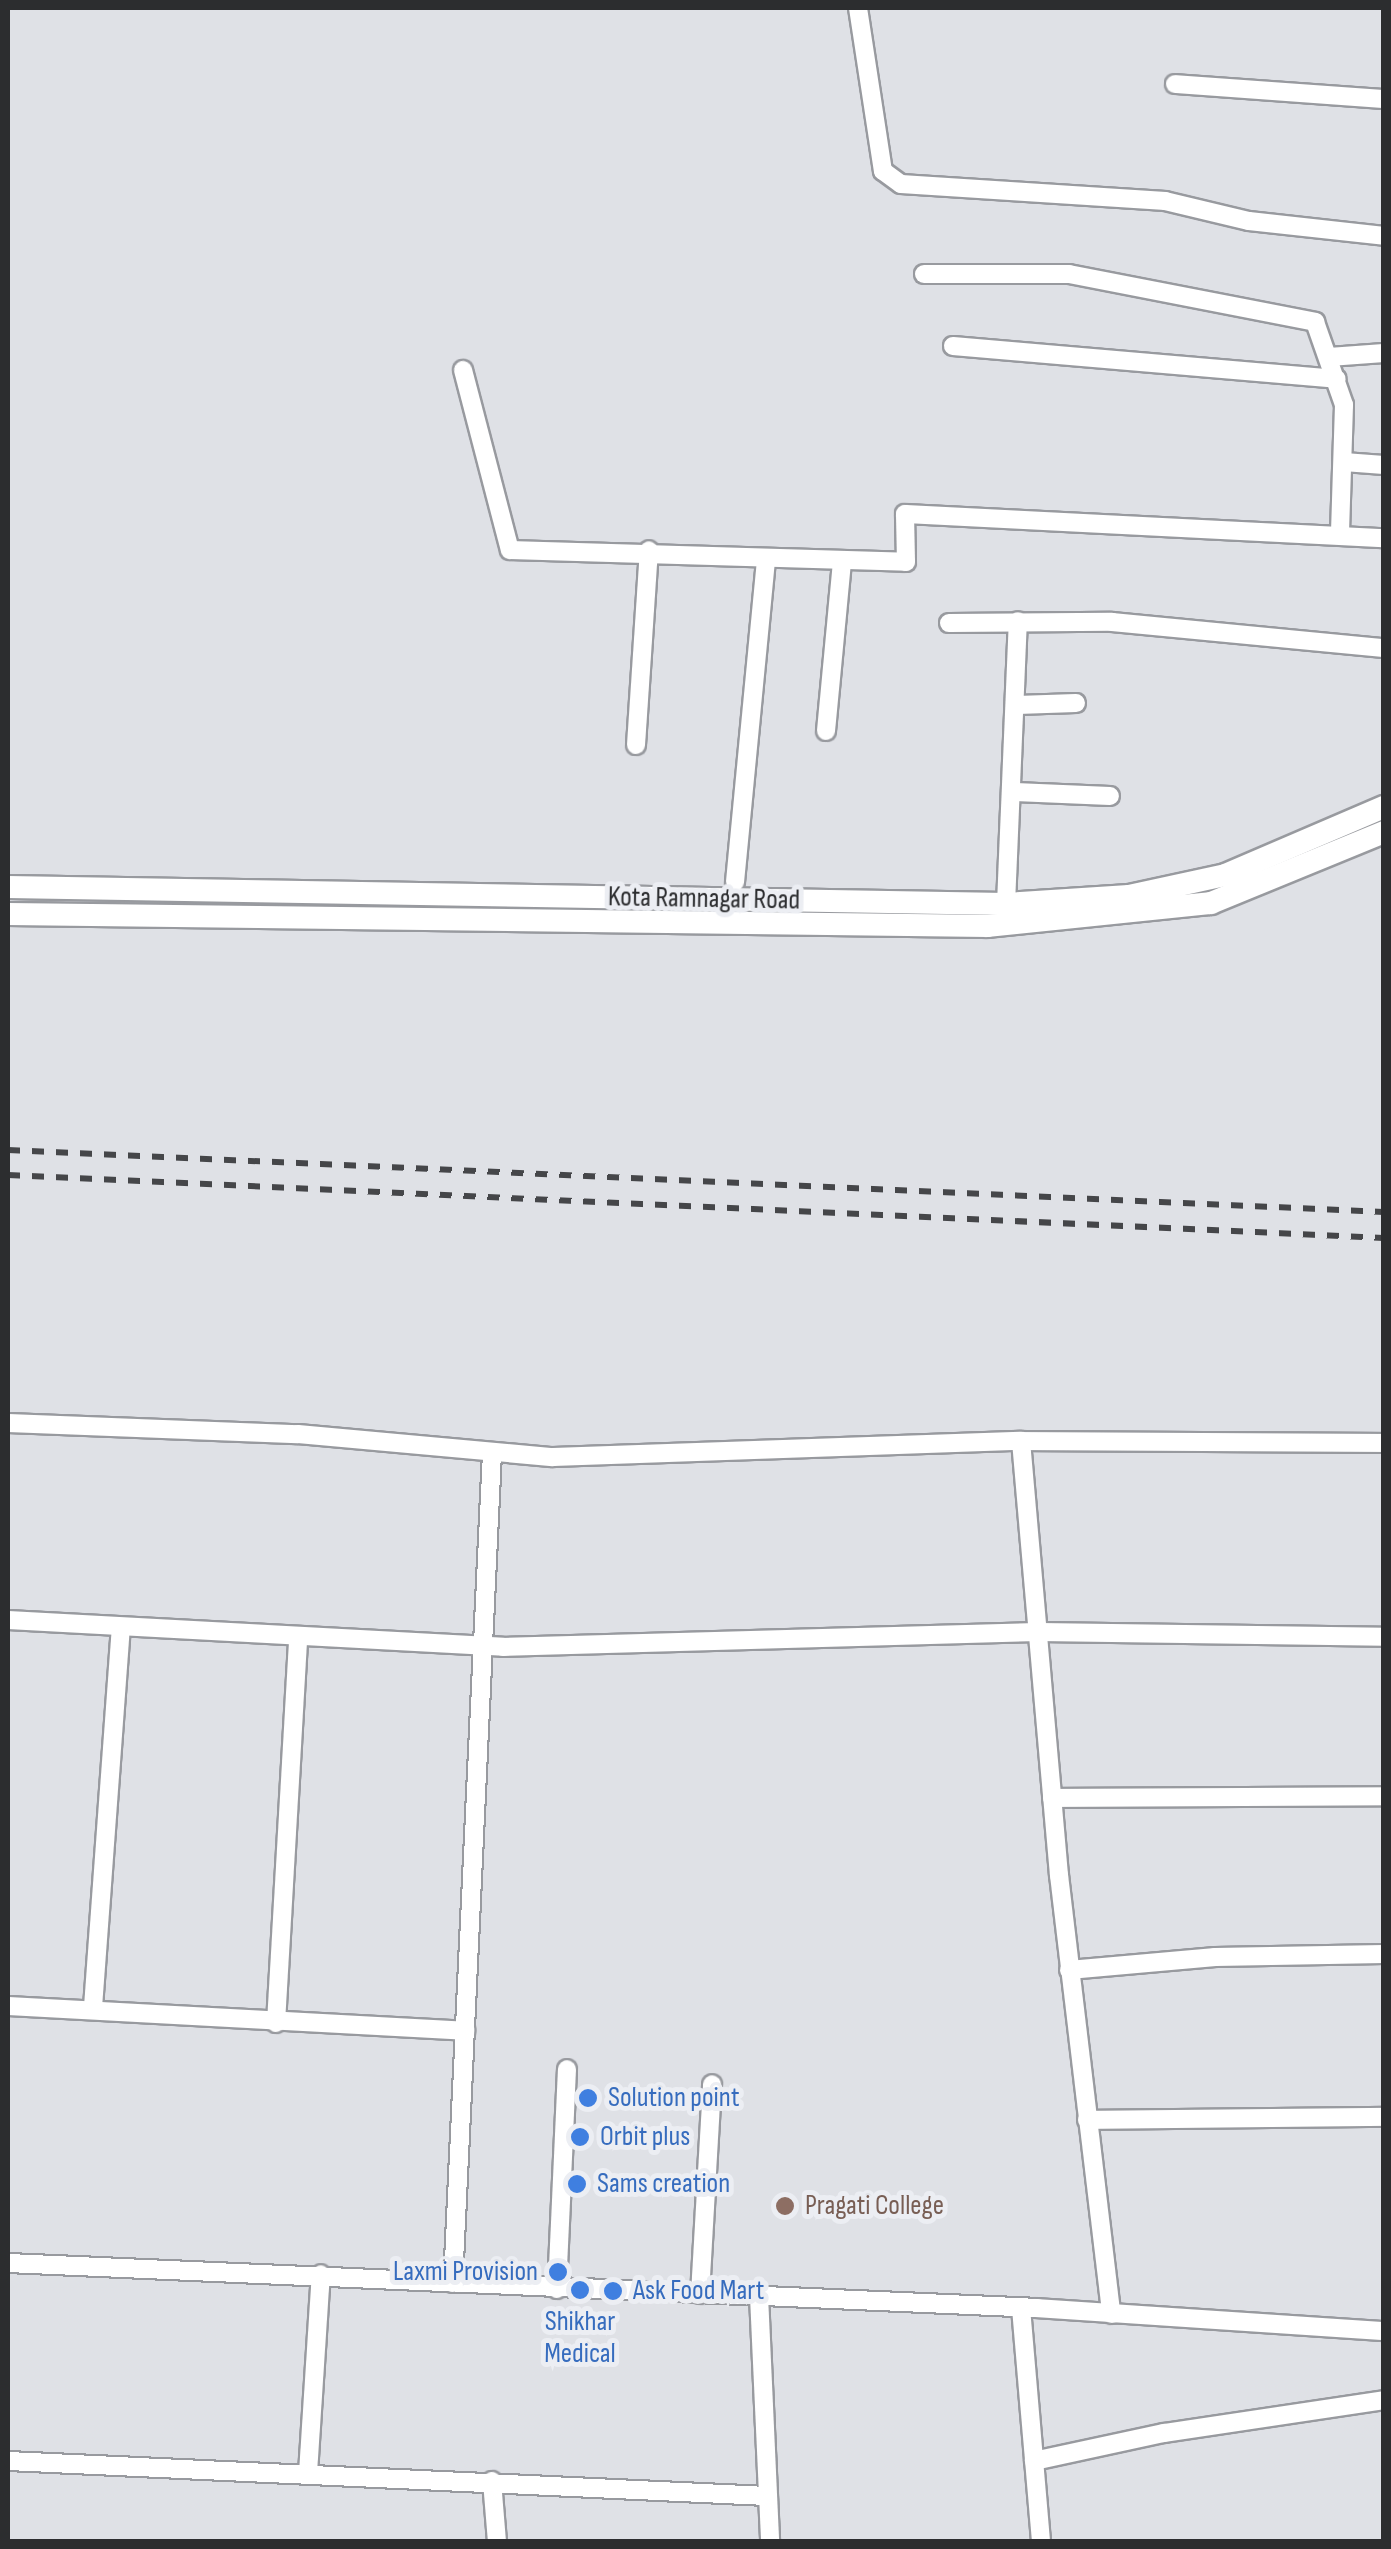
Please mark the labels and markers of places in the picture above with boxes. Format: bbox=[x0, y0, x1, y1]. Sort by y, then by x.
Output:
place label: Solution point bbox=[608, 2081, 739, 2115]
marker: Solution point bbox=[577, 2087, 599, 2109]
place label: Orbit plus bbox=[600, 2120, 690, 2154]
marker: Orbit plus bbox=[569, 2126, 591, 2148]
place label: Sams creation bbox=[597, 2167, 730, 2201]
marker: Sams creation bbox=[566, 2173, 588, 2195]
place label: Pragati College bbox=[805, 2189, 944, 2223]
marker: Pragati College bbox=[774, 2195, 796, 2217]
place label: Laxmi Provision bbox=[393, 2255, 538, 2289]
marker: Laxmi Provision bbox=[547, 2261, 569, 2283]
place label: Ask Food Mart bbox=[633, 2274, 764, 2308]
marker: Shikhar Medical bbox=[569, 2279, 591, 2301]
marker: Ask Food Mart bbox=[602, 2280, 624, 2302]
place label: Shikhar Medical bbox=[544, 2305, 616, 2371]

